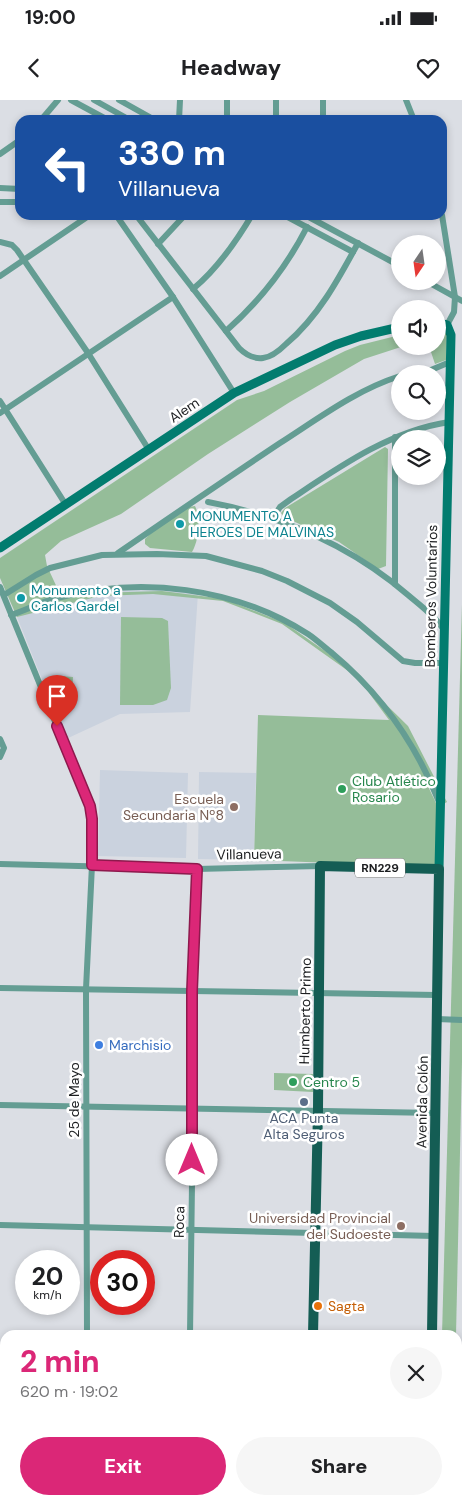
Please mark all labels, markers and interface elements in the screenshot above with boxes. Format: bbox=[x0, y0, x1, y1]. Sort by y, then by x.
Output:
text: 19:00 bbox=[25, 5, 76, 30]
text: Headway bbox=[181, 53, 281, 82]
icon: back bbox=[20, 54, 48, 82]
icon: heart bbox=[414, 54, 442, 82]
text: 330 m bbox=[118, 130, 226, 176]
icon: left bbox=[35, 135, 100, 200]
text: Villanueva bbox=[118, 174, 220, 203]
north arrow bbox=[391, 235, 446, 290]
map controls bbox=[391, 235, 446, 485]
button: sound bbox=[391, 300, 446, 355]
button: search bbox=[391, 365, 446, 420]
street label: Alem bbox=[165, 393, 203, 427]
button: layers bbox=[391, 430, 446, 485]
place label: MONUMENTO A HEROES DE MALVINAS bbox=[190, 507, 334, 541]
marker: MONUMENTO A HEROES DE MALVINAS bbox=[174, 518, 186, 530]
street label: Bomberos Voluntarios bbox=[421, 524, 441, 668]
place label: Monumento a Carlos Gardel bbox=[31, 581, 121, 615]
marker: Monumento a Carlos Gardel bbox=[15, 592, 27, 604]
pin bbox=[36, 675, 78, 726]
icon: arrive bbox=[43, 682, 71, 710]
place label: Club Atlético Rosario bbox=[352, 772, 436, 806]
marker: Club Atlético Rosario bbox=[336, 783, 348, 795]
place label: Escuela Secundaria Nº8 bbox=[123, 790, 224, 824]
marker: Escuela Secundaria Nº8 bbox=[228, 801, 240, 813]
street label: Villanueva bbox=[216, 844, 282, 864]
road number: RN229 bbox=[355, 858, 405, 878]
street label: Humberto Primo bbox=[295, 958, 315, 1064]
place label: Marchisio bbox=[109, 1036, 171, 1054]
marker: Marchisio bbox=[93, 1039, 105, 1051]
street label: Avenida Colón bbox=[412, 1055, 432, 1149]
street label: 25 de Mayo bbox=[65, 1062, 83, 1138]
place label: Centro 5 bbox=[303, 1073, 360, 1091]
marker: Centro 5 bbox=[287, 1076, 299, 1088]
marker: ACA Punta Alta Seguros bbox=[298, 1096, 310, 1108]
place label: ACA Punta Alta Seguros bbox=[263, 1109, 345, 1143]
position arrow bbox=[165, 1133, 217, 1185]
street label: Roca bbox=[170, 1206, 188, 1238]
place label: Universidad Provincial del Sudoeste bbox=[249, 1209, 391, 1243]
marker: Universidad Provincial del Sudoeste bbox=[395, 1220, 407, 1232]
speed limit sign: 30 bbox=[90, 1250, 155, 1315]
text: 20 bbox=[32, 1260, 63, 1293]
text: km/h bbox=[33, 1287, 62, 1303]
place label: Sagta bbox=[328, 1297, 365, 1315]
marker: Sagta bbox=[312, 1300, 324, 1312]
text: 2 min bbox=[20, 1342, 100, 1381]
button: close bbox=[390, 1347, 442, 1399]
text: 620 m · 19:02 bbox=[20, 1381, 118, 1402]
button: Exit bbox=[20, 1437, 226, 1495]
button: Share bbox=[236, 1437, 442, 1495]

